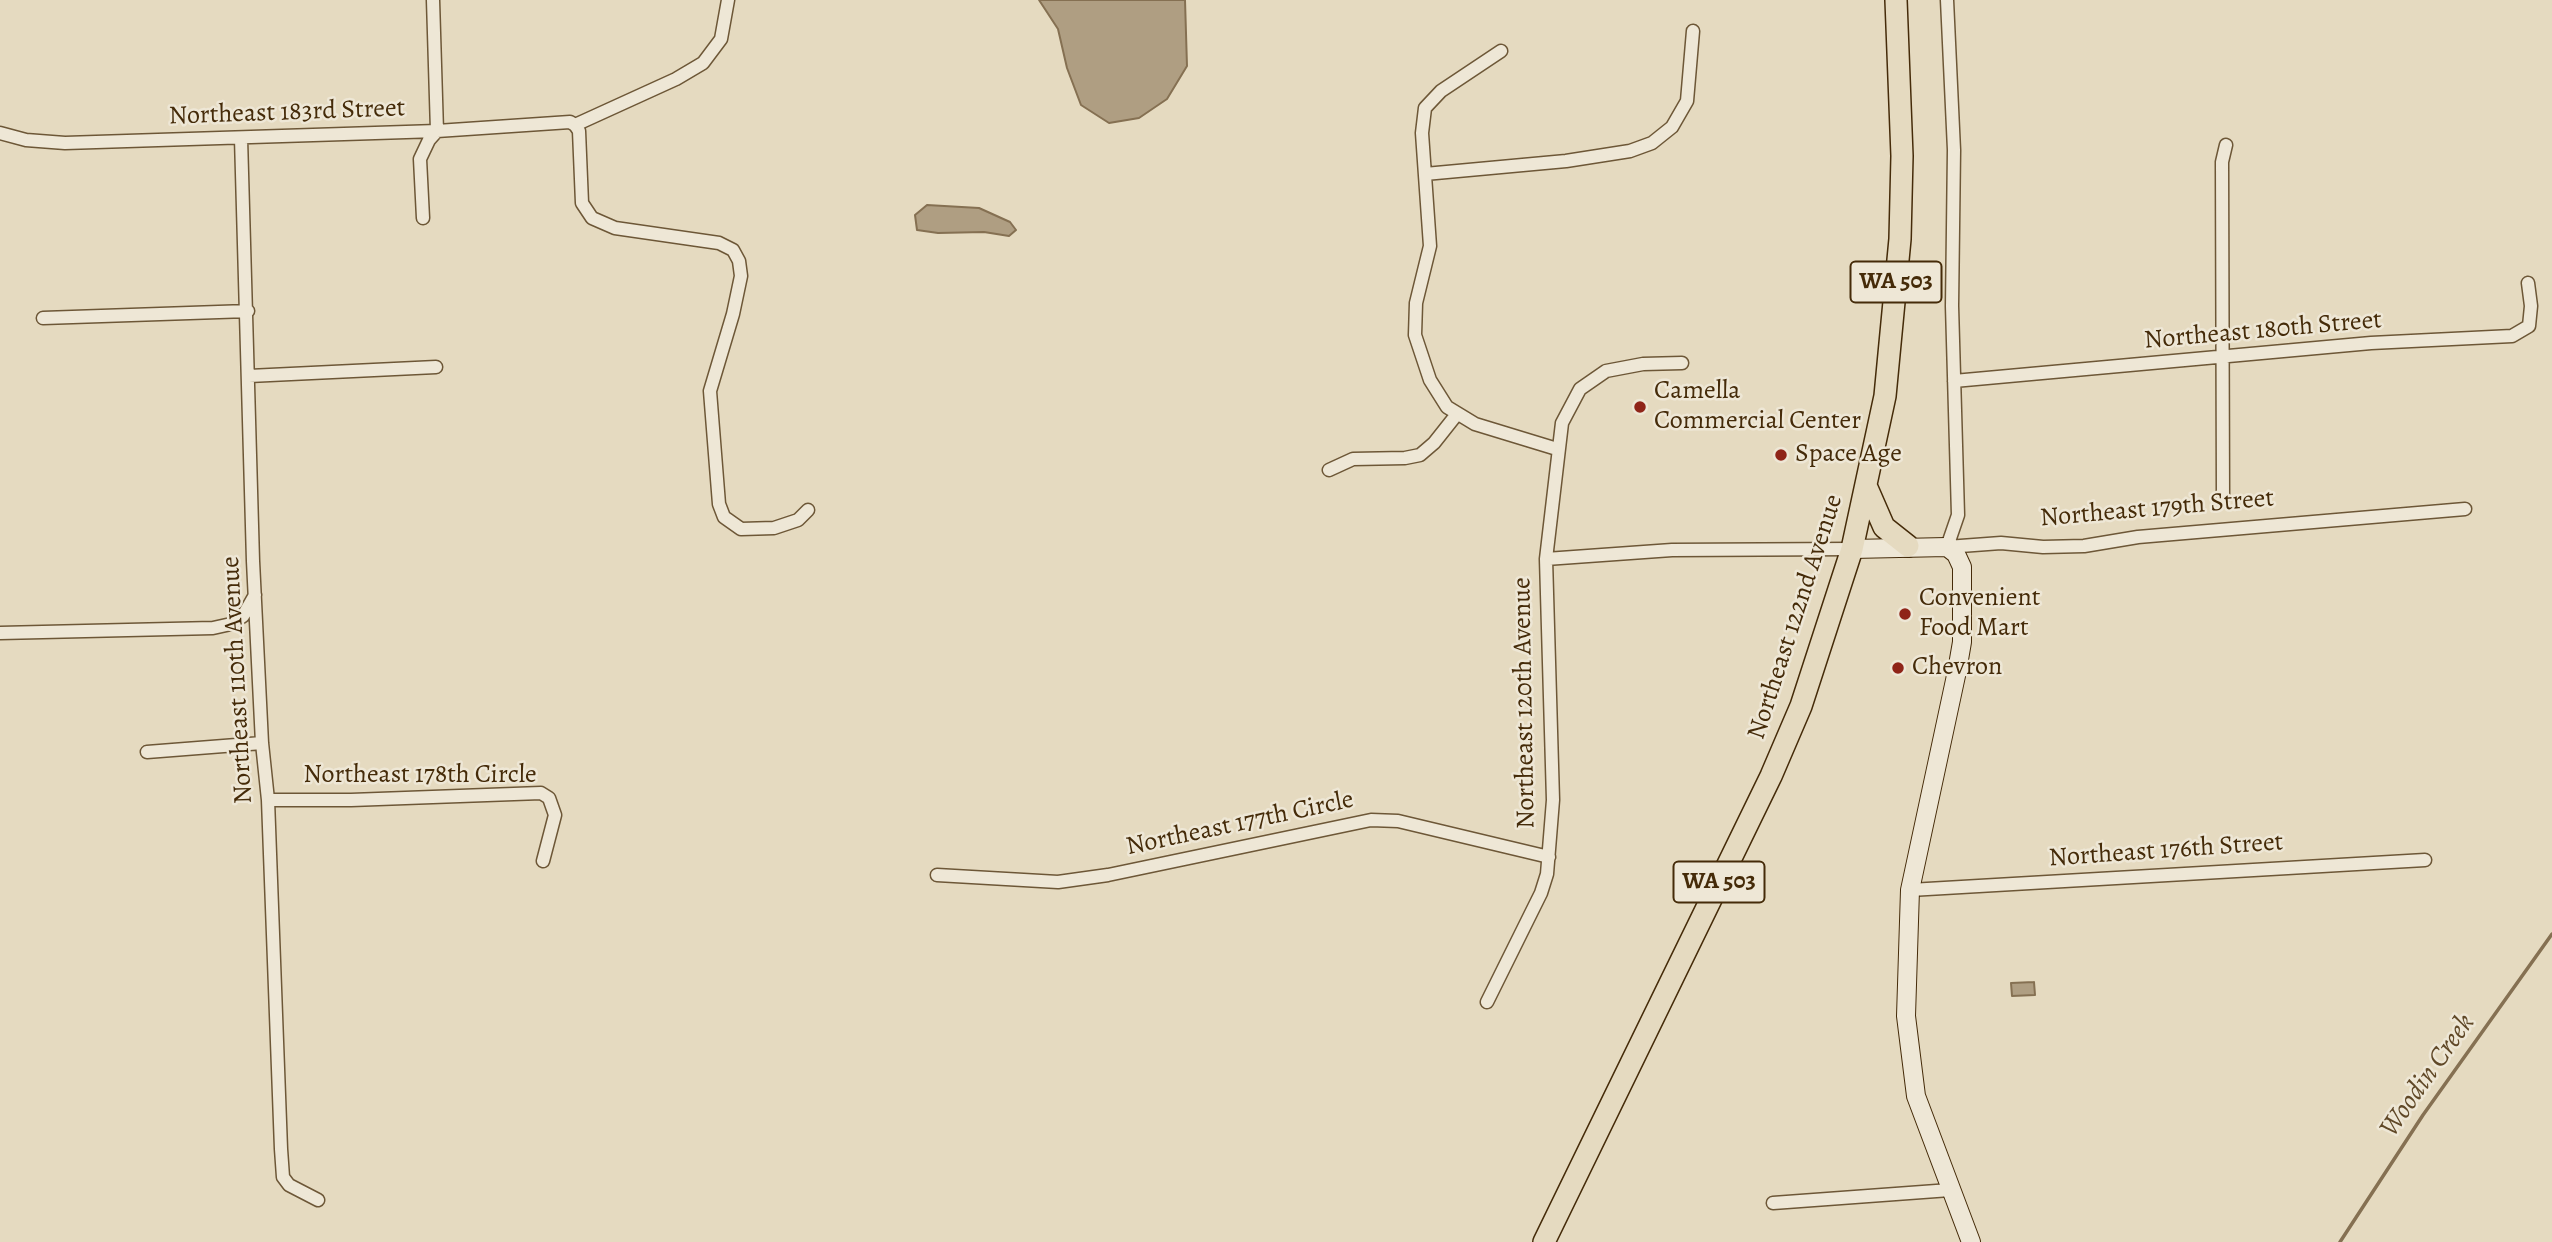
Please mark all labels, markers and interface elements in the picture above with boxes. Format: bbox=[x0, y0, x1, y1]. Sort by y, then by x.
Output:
street label: Northeast 183rd Street bbox=[168, 93, 406, 133]
road number: WA 503 bbox=[1850, 262, 1941, 302]
street label: Northeast 180th Street bbox=[2143, 305, 2383, 357]
place label: Camella Commercial Center bbox=[1654, 376, 1861, 438]
marker: Camella Commercial Center bbox=[1632, 399, 1648, 415]
place label: Space Age bbox=[1795, 439, 1902, 471]
marker: Space Age bbox=[1773, 447, 1789, 463]
street label: Northeast 179th Street bbox=[2039, 483, 2275, 535]
street label: Northeast 122nd Avenue bbox=[1742, 491, 1850, 743]
street label: Northeast 110th Avenue bbox=[216, 555, 260, 805]
street label: Northeast 120th Avenue bbox=[1507, 577, 1543, 829]
place label: Convenient Food Mart bbox=[1919, 583, 2040, 644]
marker: Convenient Food Mart bbox=[1897, 606, 1913, 622]
place label: Chevron bbox=[1912, 652, 2002, 684]
marker: Chevron bbox=[1890, 660, 1906, 676]
street label: Northeast 178th Circle bbox=[303, 760, 537, 792]
street label: Northeast 177th Circle bbox=[1123, 785, 1357, 863]
street label: Northeast 176th Street bbox=[2048, 827, 2284, 875]
road number: WA 503 bbox=[1674, 862, 1764, 902]
water label: Woodin Creek bbox=[2373, 1008, 2483, 1144]

